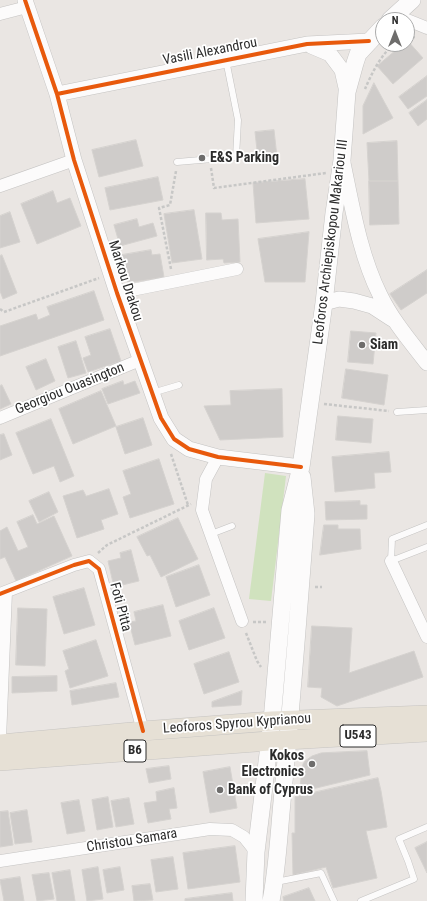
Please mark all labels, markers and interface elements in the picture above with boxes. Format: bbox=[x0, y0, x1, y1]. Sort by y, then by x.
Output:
north arrow bbox=[375, 12, 415, 52]
text: N bbox=[392, 14, 398, 27]
street label: Vasili Alexandrou bbox=[161, 35, 259, 69]
street label: Leoforos Archiepiskopou Makariou III bbox=[310, 138, 352, 346]
place label: E&S Parking bbox=[210, 150, 279, 166]
marker: E&S Parking bbox=[197, 153, 207, 163]
street label: Markou Drakou bbox=[104, 239, 146, 323]
place label: Siam bbox=[370, 337, 398, 353]
marker: Siam bbox=[357, 340, 367, 350]
street label: Georgiou Ouasington bbox=[13, 359, 127, 419]
street label: Foti Pitta bbox=[105, 581, 135, 633]
street label: Leoforos Spyrou Kyprianou bbox=[162, 710, 312, 738]
road number: U543 bbox=[340, 725, 376, 747]
road number: B6 bbox=[124, 740, 146, 762]
place label: Kokos Electronics bbox=[242, 748, 304, 780]
marker: Kokos Electronics bbox=[307, 759, 317, 769]
place label: Bank of Cyprus bbox=[228, 782, 313, 798]
marker: Bank of Cyprus bbox=[215, 785, 225, 795]
street label: Christou Samara bbox=[86, 826, 178, 856]

